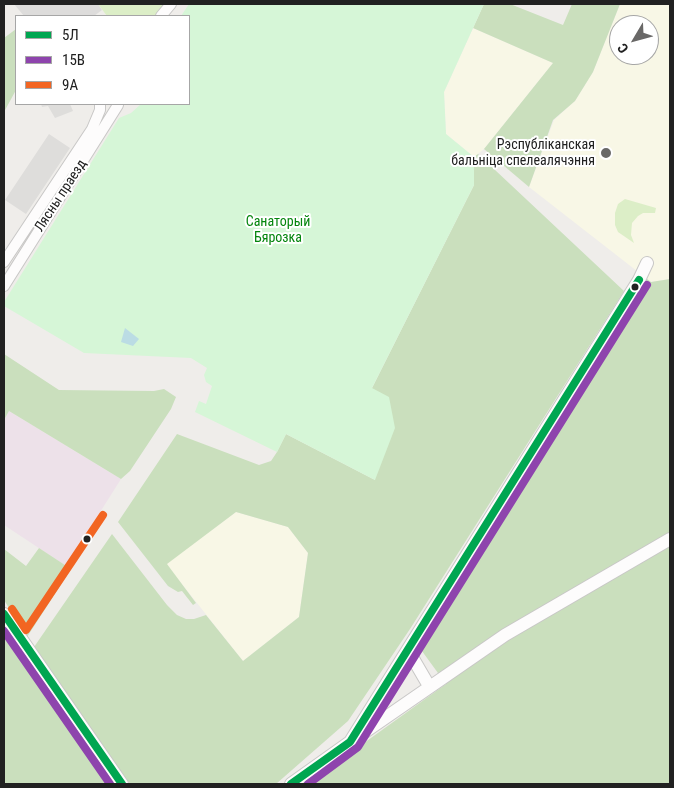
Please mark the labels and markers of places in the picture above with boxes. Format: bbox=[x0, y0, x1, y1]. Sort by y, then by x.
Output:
place label: Рэспубліканская бальніца спелеалячэння bbox=[451, 137, 595, 170]
marker: Рэспубліканская бальніца спелеалячэння bbox=[599, 146, 613, 160]
unlabelled marker bbox=[630, 282, 640, 292]
unlabelled marker bbox=[82, 534, 92, 544]

